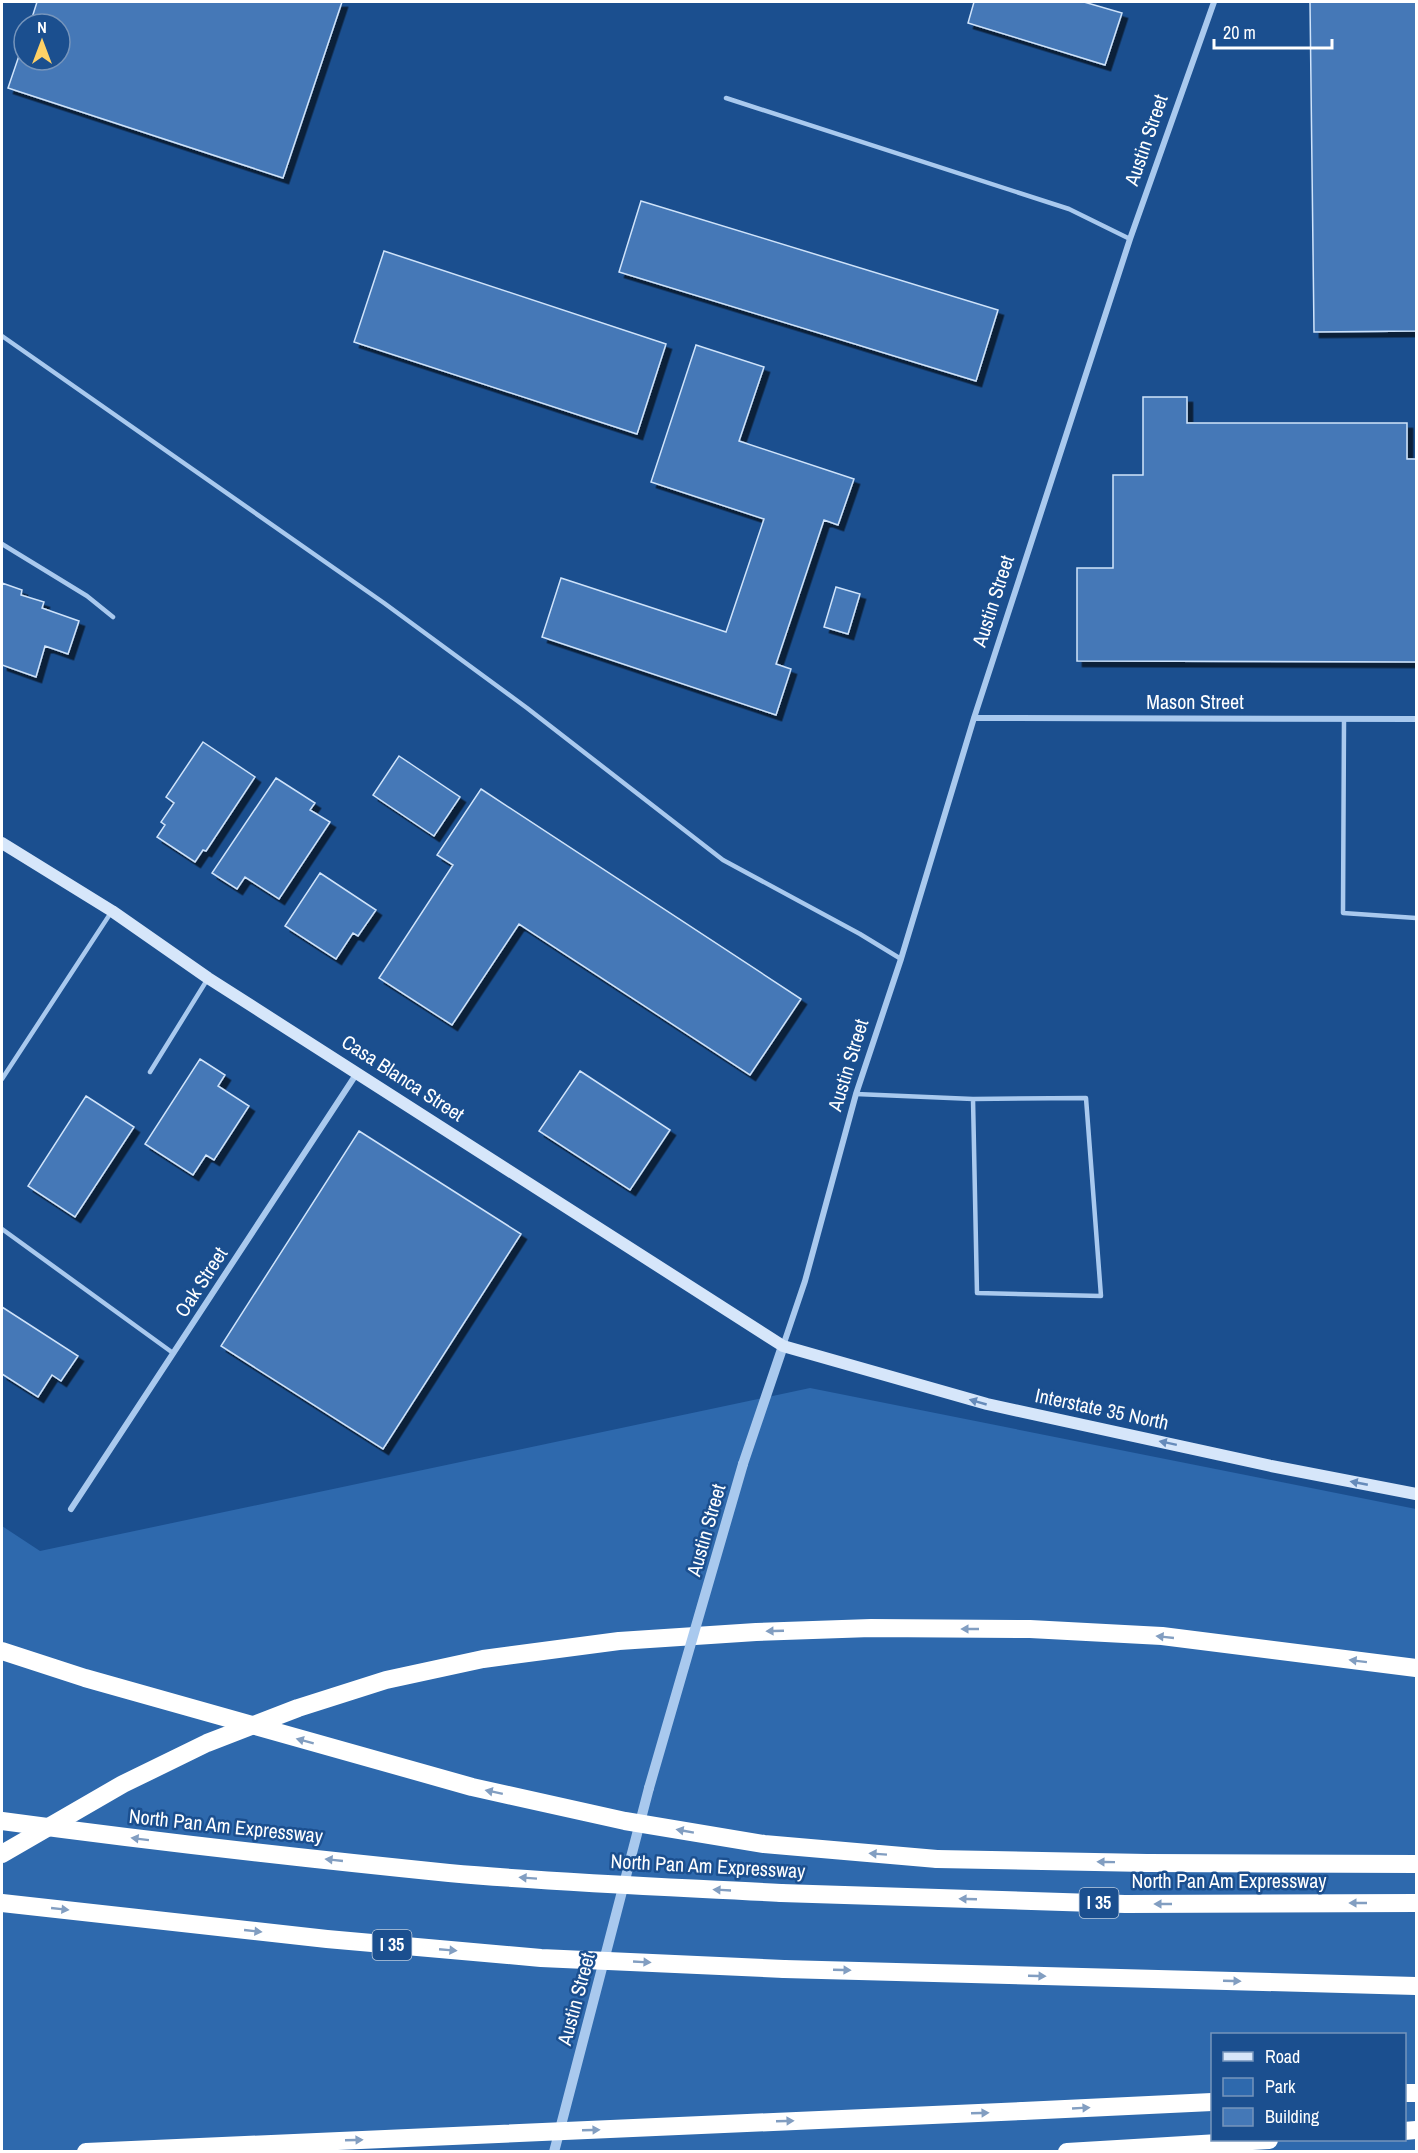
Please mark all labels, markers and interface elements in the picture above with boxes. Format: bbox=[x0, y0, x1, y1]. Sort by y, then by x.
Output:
north arrow bbox=[12, 12, 72, 72]
scale bar bbox=[1214, 12, 1332, 50]
text: N bbox=[37, 16, 47, 38]
text: 20 m bbox=[1223, 20, 1256, 45]
street label: Austin Street bbox=[1117, 90, 1174, 190]
street label: Austin Street bbox=[965, 551, 1020, 651]
street label: Mason Street bbox=[1146, 688, 1244, 715]
street label: Austin Street bbox=[820, 1015, 874, 1115]
street label: Casa Blanca Street bbox=[337, 1028, 470, 1128]
street label: Oak Street bbox=[168, 1241, 233, 1322]
street label: Interstate 35 North bbox=[1033, 1381, 1171, 1436]
one-way arrow bbox=[969, 1397, 987, 1406]
one-way arrow bbox=[1159, 1438, 1177, 1448]
one-way arrow bbox=[1349, 1478, 1368, 1487]
street label: Austin Street bbox=[679, 1480, 732, 1580]
one-way arrow bbox=[961, 1624, 980, 1633]
one-way arrow bbox=[766, 1626, 785, 1636]
one-way arrow bbox=[1155, 1632, 1174, 1642]
one-way arrow bbox=[1349, 1656, 1368, 1666]
one-way arrow bbox=[296, 1736, 314, 1745]
one-way arrow bbox=[484, 1787, 503, 1796]
street label: North Pan Am Expressway bbox=[128, 1802, 325, 1849]
one-way arrow bbox=[675, 1826, 694, 1835]
one-way arrow bbox=[130, 1835, 149, 1844]
street label: North Pan Am Expressway bbox=[610, 1847, 807, 1884]
one-way arrow bbox=[869, 1850, 888, 1859]
one-way arrow bbox=[324, 1855, 343, 1865]
one-way arrow bbox=[1097, 1857, 1116, 1867]
street label: North Pan Am Expressway bbox=[1131, 1867, 1327, 1894]
one-way arrow bbox=[518, 1874, 537, 1883]
one-way arrow bbox=[713, 1886, 732, 1895]
road number: I 35 bbox=[1080, 1888, 1118, 1918]
one-way arrow bbox=[959, 1894, 978, 1903]
one-way arrow bbox=[1349, 1898, 1368, 1908]
one-way arrow bbox=[1154, 1899, 1173, 1909]
one-way arrow bbox=[50, 1904, 69, 1914]
one-way arrow bbox=[244, 1926, 263, 1936]
road number: I 35 bbox=[372, 1930, 412, 1960]
one-way arrow bbox=[438, 1945, 457, 1954]
street label: Austin Street bbox=[550, 1949, 601, 2049]
one-way arrow bbox=[633, 1958, 652, 1967]
one-way arrow bbox=[833, 1966, 852, 1975]
one-way arrow bbox=[1028, 1971, 1047, 1981]
one-way arrow bbox=[1223, 1976, 1242, 1986]
legend bbox=[1211, 2033, 1406, 2141]
text: Road bbox=[1265, 2044, 1300, 2069]
text: Park bbox=[1265, 2074, 1296, 2099]
one-way arrow bbox=[1072, 2104, 1091, 2113]
text: Building bbox=[1265, 2104, 1320, 2129]
one-way arrow bbox=[971, 2108, 990, 2117]
one-way arrow bbox=[776, 2117, 795, 2126]
one-way arrow bbox=[581, 2125, 600, 2134]
one-way arrow bbox=[344, 2135, 363, 2144]

